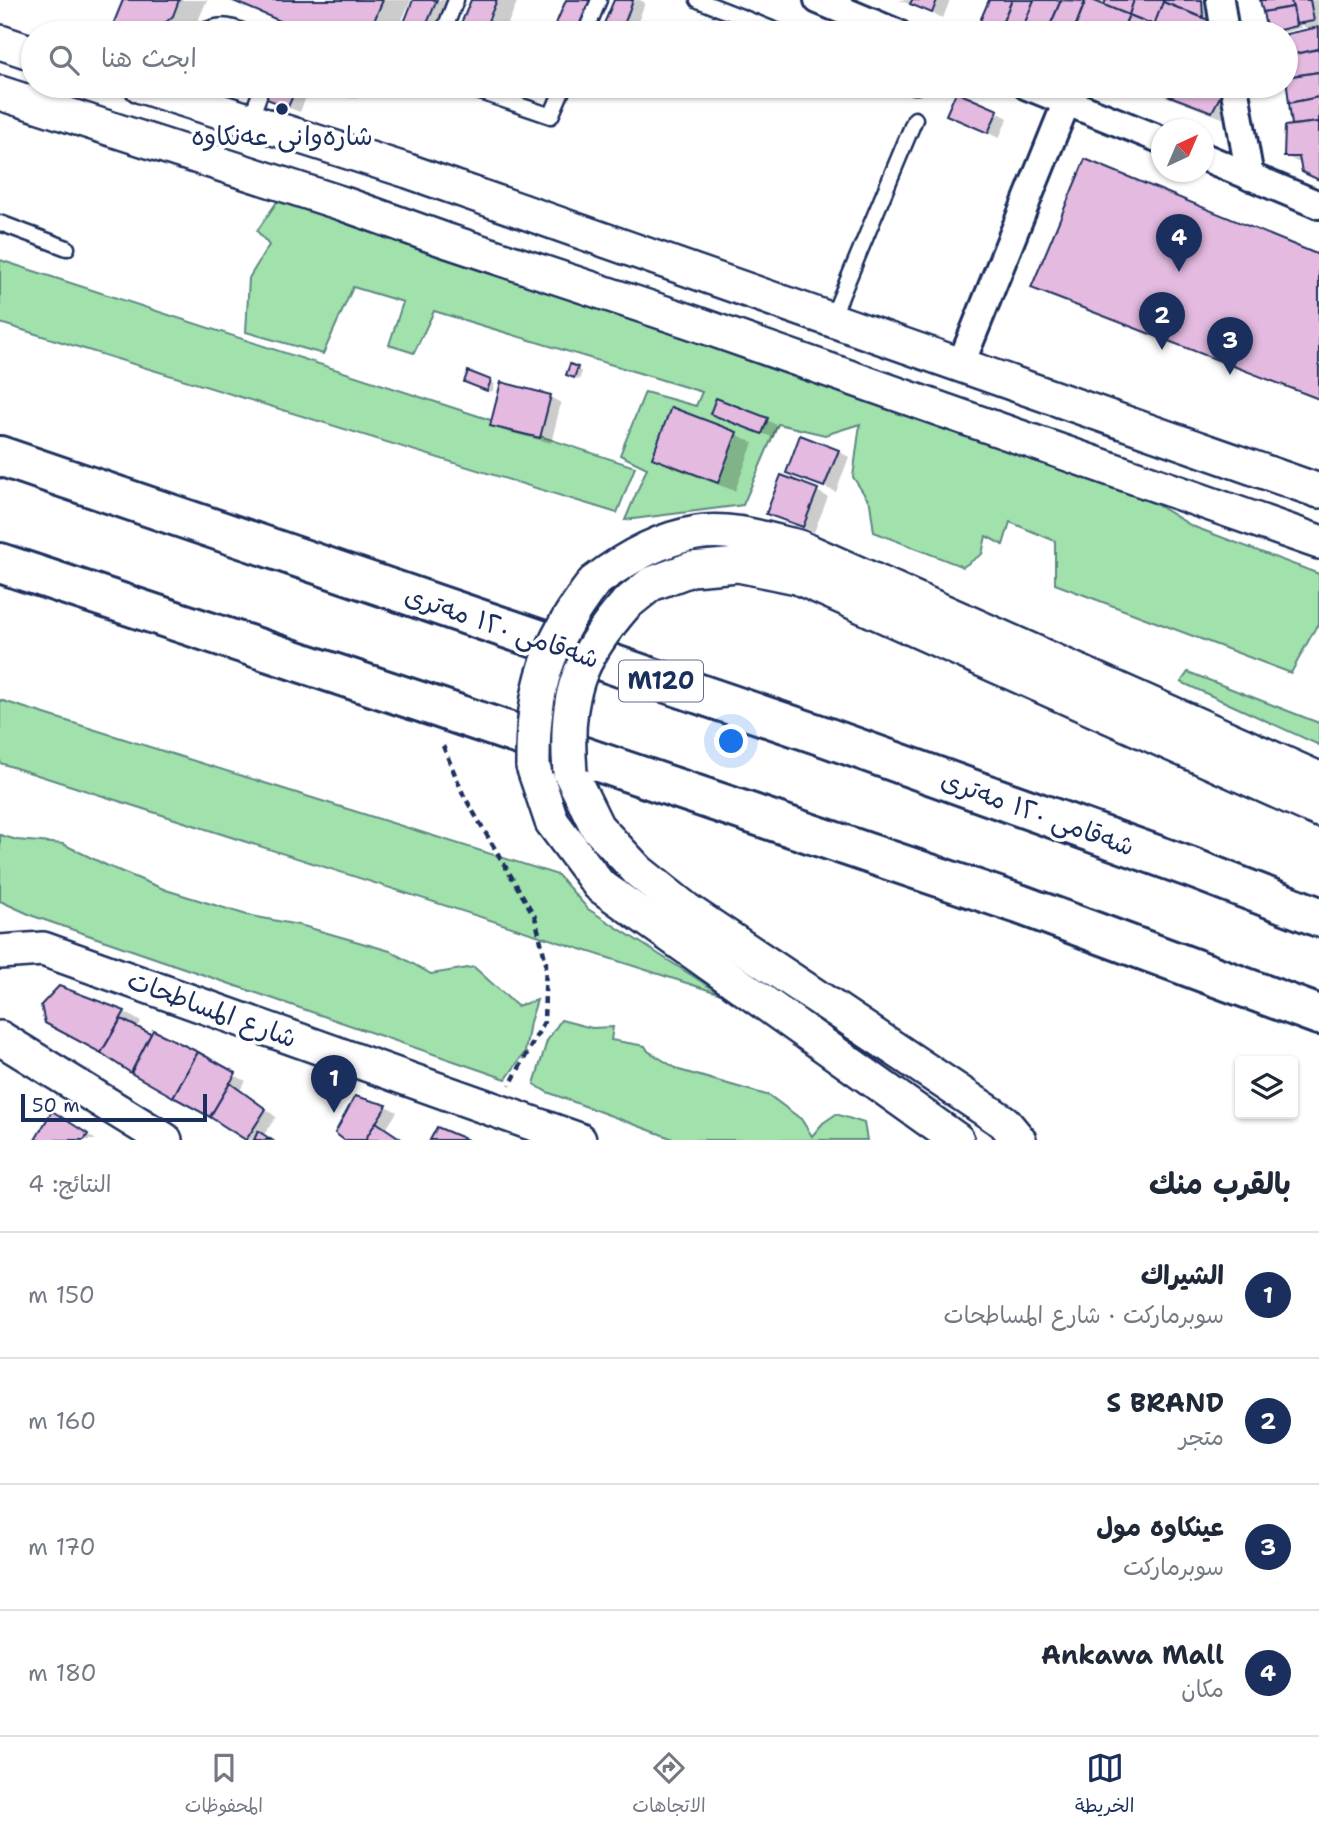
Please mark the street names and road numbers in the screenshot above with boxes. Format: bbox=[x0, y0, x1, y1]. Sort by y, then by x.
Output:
street label: شەقامی ١٢٠ مەتری bbox=[400, 577, 604, 676]
road number: M120 bbox=[619, 660, 703, 702]
street label: شەقامی ١٢٠ مەتری bbox=[937, 761, 1140, 864]
street label: شارع المساطحات bbox=[122, 962, 302, 1056]

